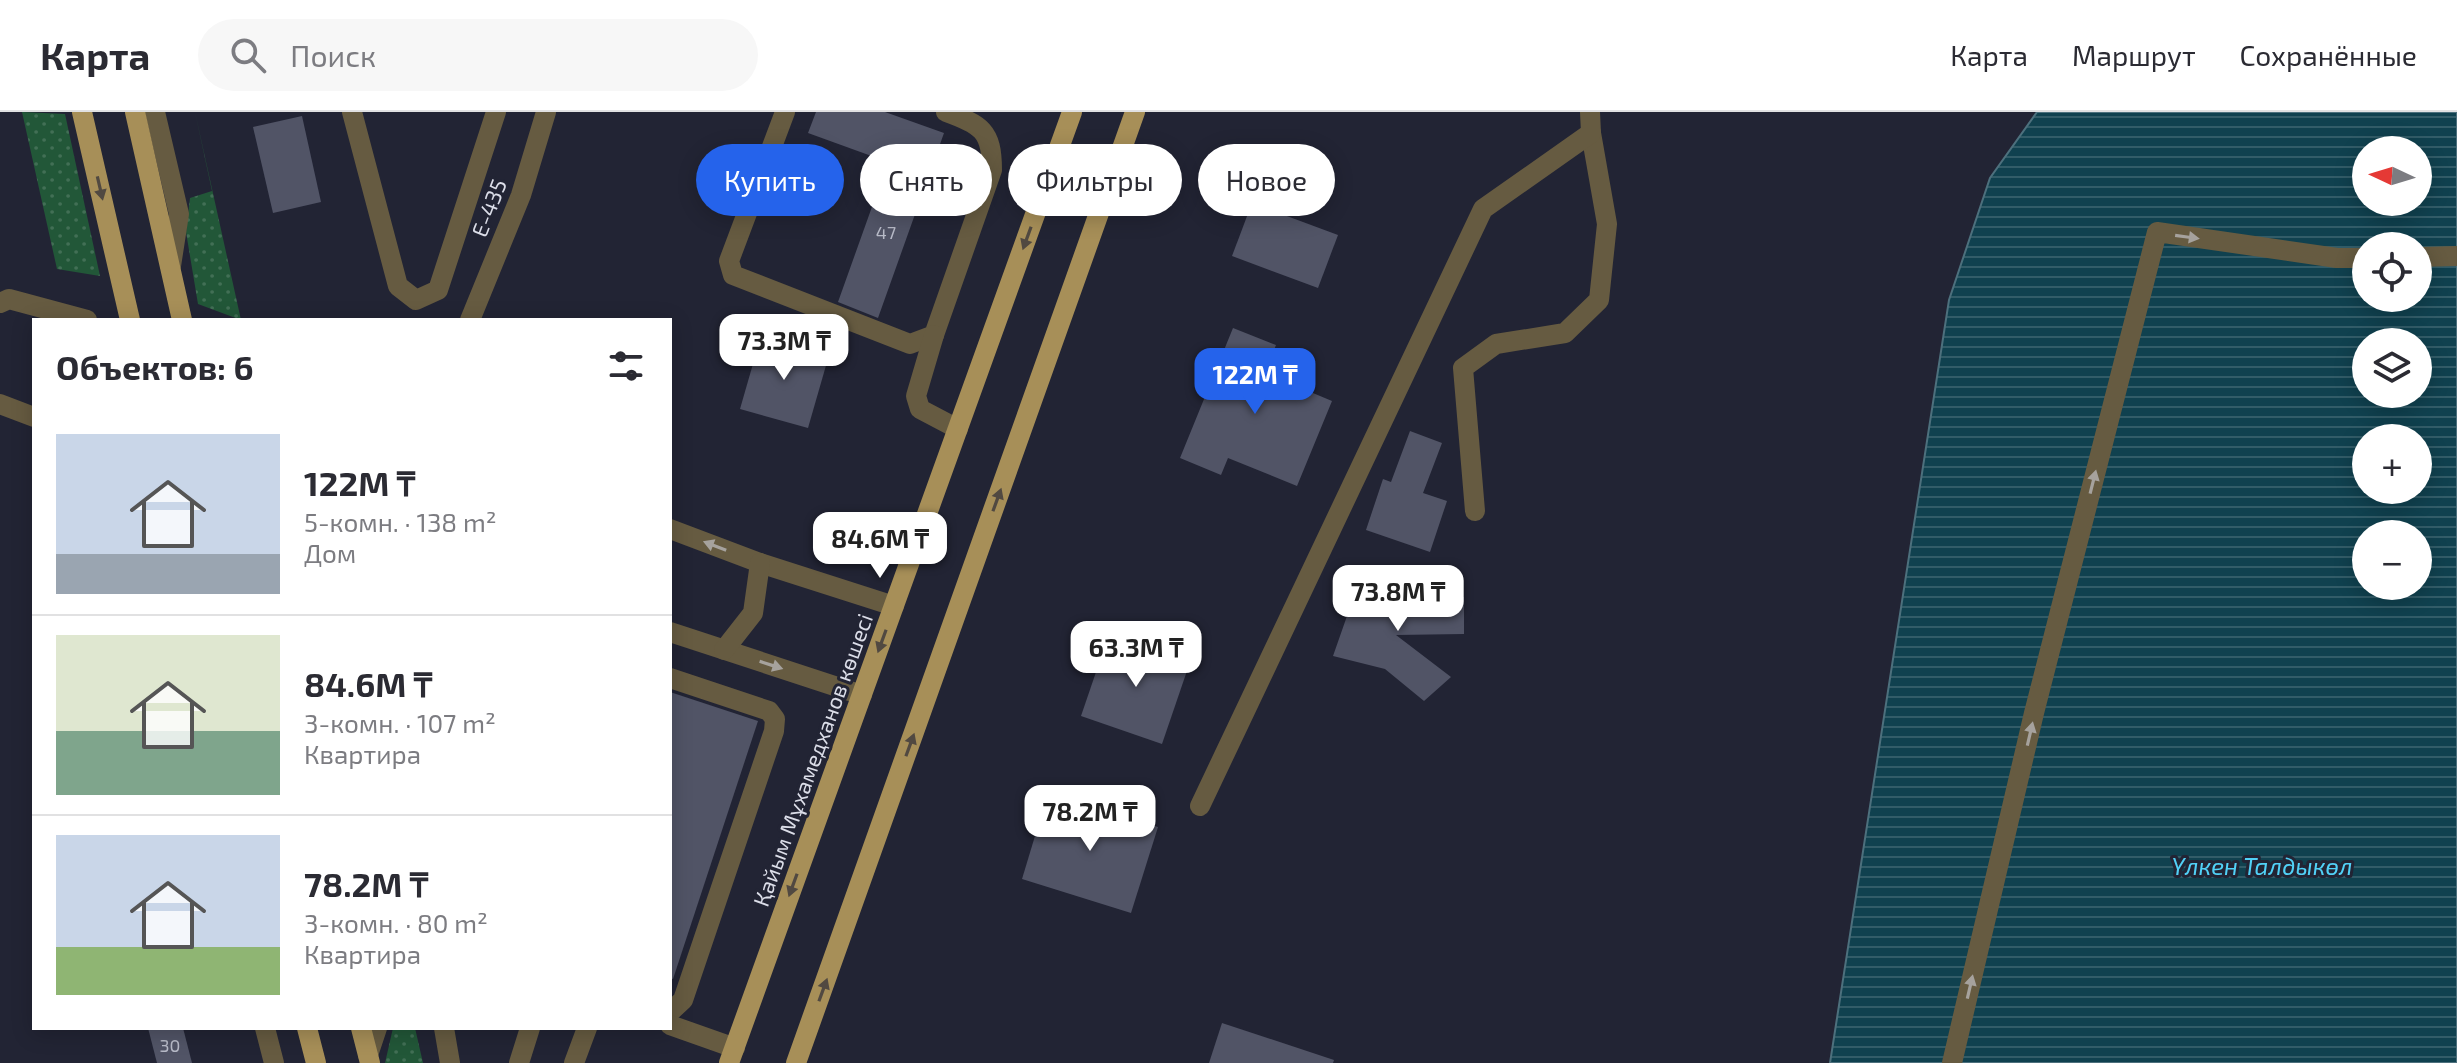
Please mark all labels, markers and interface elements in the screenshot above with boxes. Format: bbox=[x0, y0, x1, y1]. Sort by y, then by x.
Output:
search box bbox=[198, 19, 758, 91]
text: Карта bbox=[40, 32, 150, 78]
icon: search bbox=[226, 33, 270, 77]
text: Поиск bbox=[290, 37, 376, 73]
text: Карта bbox=[1950, 38, 2028, 72]
text: Маршрут bbox=[2072, 38, 2196, 72]
text: Сохранённые bbox=[2240, 38, 2417, 72]
north arrow bbox=[2352, 136, 2432, 216]
map controls bbox=[2352, 136, 2432, 600]
chip: Купить bbox=[696, 144, 844, 216]
chip: Снять bbox=[860, 144, 992, 216]
chip: Фильтры bbox=[1008, 144, 1182, 216]
chip: Новое bbox=[1198, 144, 1335, 216]
street label: Е-435 bbox=[465, 175, 511, 240]
one-way arrow bbox=[94, 176, 107, 201]
house number: 47 bbox=[876, 221, 896, 243]
one-way arrow bbox=[1020, 226, 1032, 250]
one-way arrow bbox=[2175, 231, 2200, 244]
button: locate bbox=[2352, 232, 2432, 312]
pin: 73.3M ₸ bbox=[710, 314, 858, 382]
text: 73.3M ₸ bbox=[737, 324, 831, 355]
button: layers bbox=[2352, 328, 2432, 408]
icon: filters bbox=[604, 344, 648, 388]
text: Объектов: 6 bbox=[56, 346, 254, 387]
pin: 122M ₸ bbox=[1190, 348, 1320, 416]
text: 122M ₸ bbox=[1212, 358, 1298, 389]
button: + bbox=[2352, 424, 2432, 504]
text: 122M ₸ bbox=[304, 462, 415, 503]
icon: home bbox=[120, 466, 216, 562]
one-way arrow bbox=[2088, 469, 2100, 494]
one-way arrow bbox=[991, 487, 1004, 511]
text: 5-комн. · 138 m² bbox=[304, 506, 496, 537]
pin: 84.6M ₸ bbox=[806, 512, 954, 580]
button: − bbox=[2352, 520, 2432, 600]
text: 84.6M ₸ bbox=[831, 522, 929, 553]
text: Дом bbox=[304, 537, 356, 568]
one-way arrow bbox=[703, 539, 727, 552]
pin: 73.8M ₸ bbox=[1324, 565, 1472, 633]
text: 73.8M ₸ bbox=[1351, 575, 1445, 606]
street label: Қайым Мұхамедханов көшесі bbox=[747, 610, 877, 910]
pin: 63.3M ₸ bbox=[1062, 621, 1210, 689]
one-way arrow bbox=[875, 629, 887, 653]
text: 63.3M ₸ bbox=[1089, 631, 1183, 662]
one-way arrow bbox=[759, 660, 783, 672]
text: 84.6M ₸ bbox=[304, 663, 432, 704]
icon: home bbox=[120, 667, 216, 763]
text: 3-комн. · 107 m² bbox=[304, 707, 496, 738]
one-way arrow bbox=[2024, 721, 2036, 746]
one-way arrow bbox=[904, 732, 917, 756]
text: Квартира bbox=[304, 738, 421, 769]
pin: 78.2M ₸ bbox=[1016, 785, 1164, 853]
text: 78.2M ₸ bbox=[1043, 795, 1137, 826]
water label: Үлкен Талдыкөл bbox=[2171, 851, 2353, 880]
text: 78.2M ₸ bbox=[304, 863, 428, 904]
icon: home bbox=[120, 867, 216, 963]
one-way arrow bbox=[787, 874, 799, 898]
text: 3-комн. · 80 m² bbox=[304, 907, 488, 938]
text: Квартира bbox=[304, 938, 421, 969]
one-way arrow bbox=[1964, 974, 1977, 999]
one-way arrow bbox=[817, 977, 829, 1001]
house number: 30 bbox=[160, 1034, 180, 1056]

